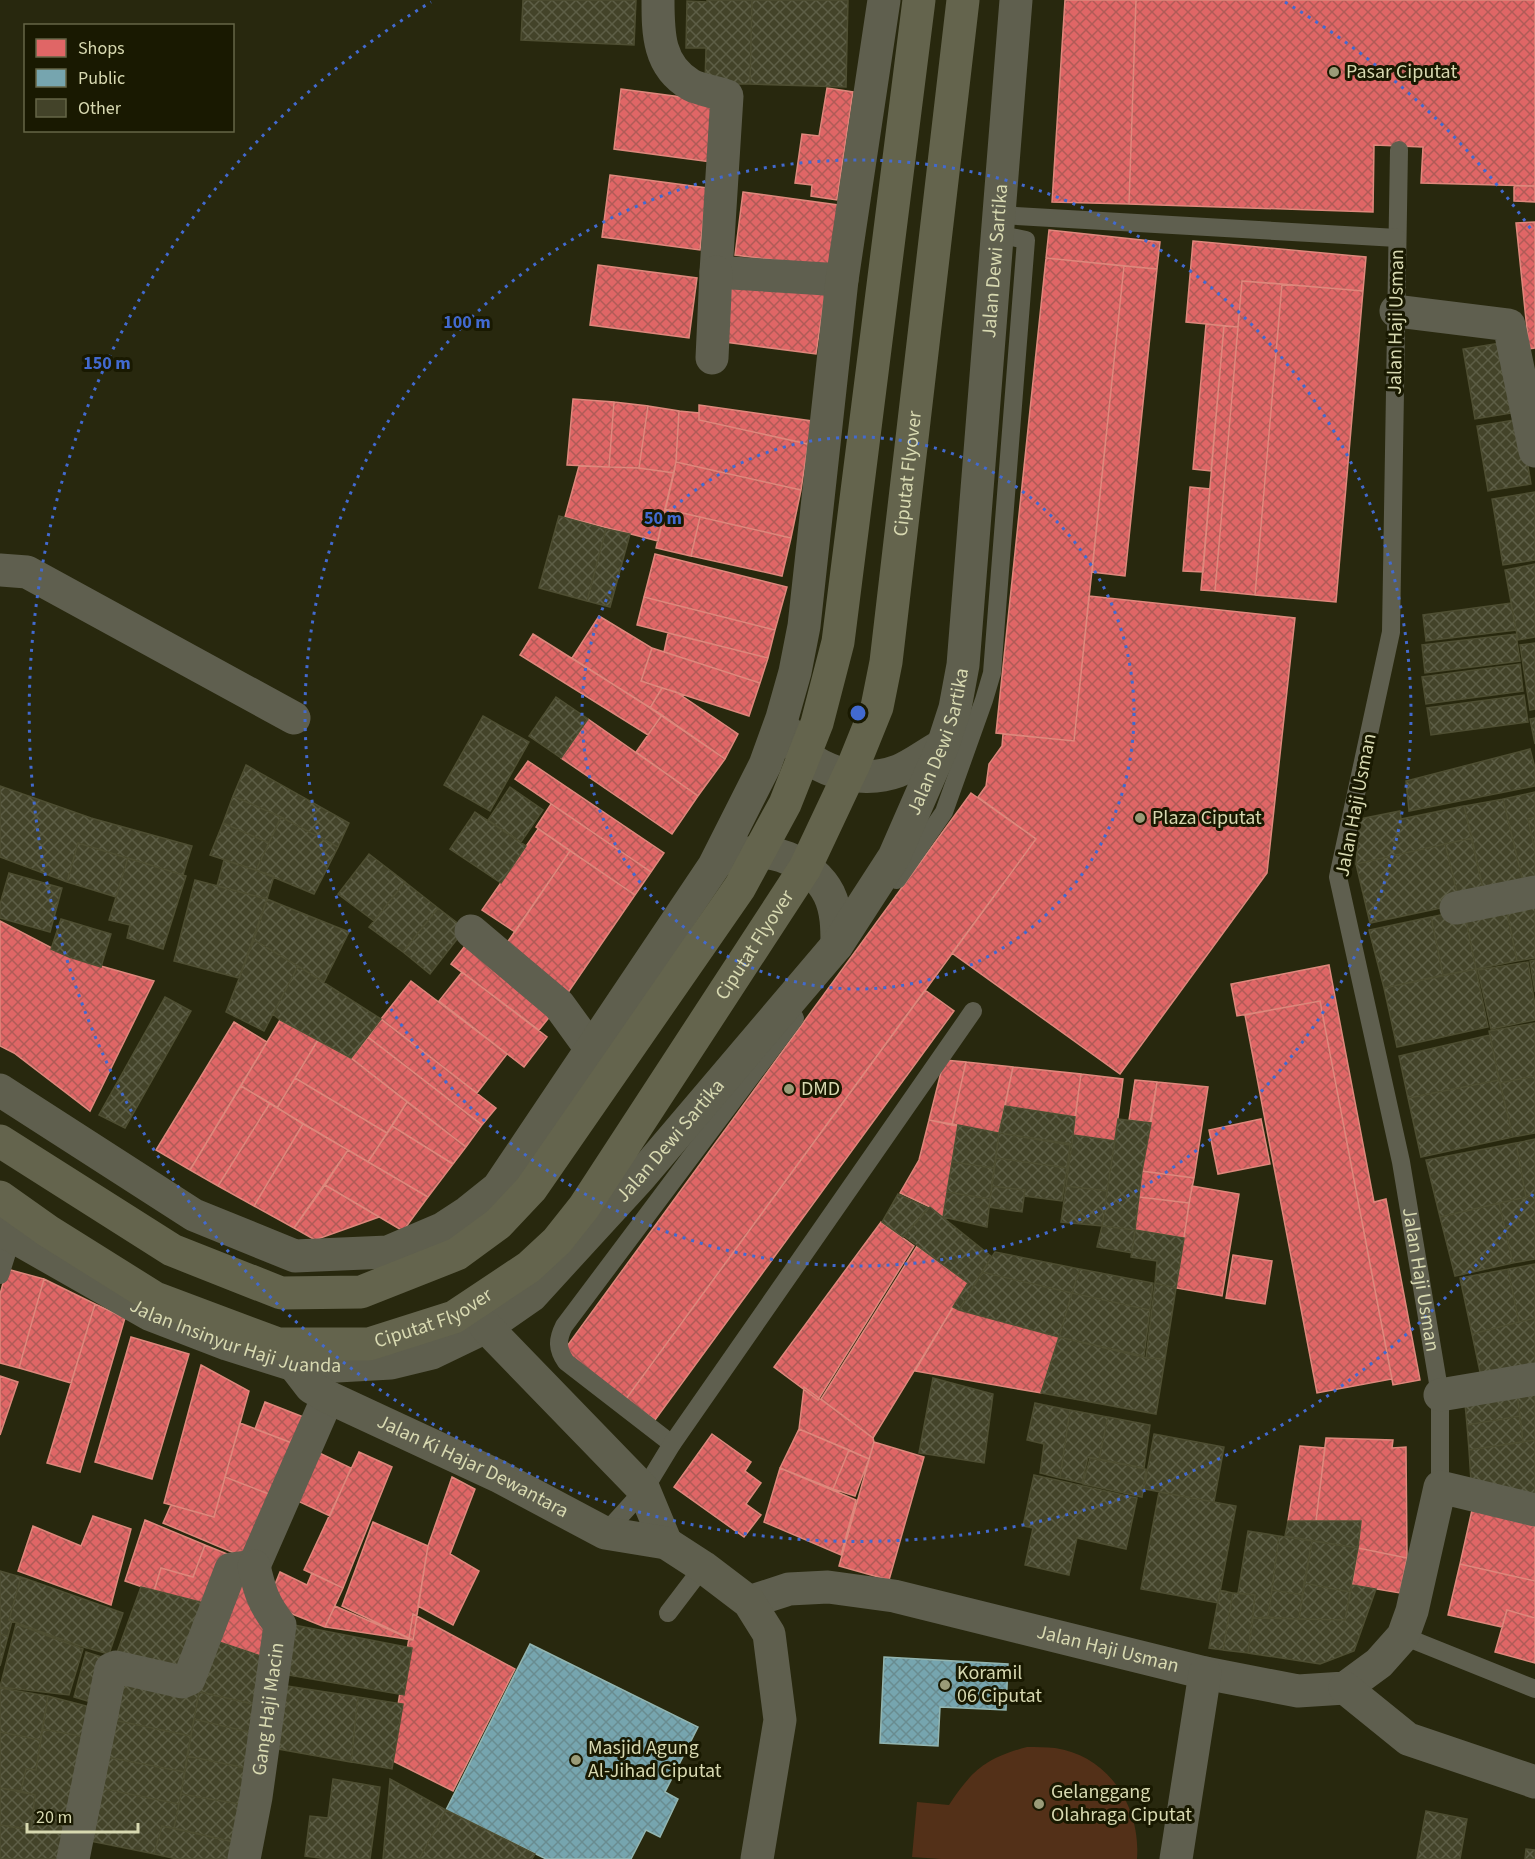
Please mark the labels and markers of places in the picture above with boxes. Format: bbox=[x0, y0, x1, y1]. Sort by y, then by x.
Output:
place label: Pasar Ciputat bbox=[1346, 58, 1457, 86]
marker: Pasar Ciputat bbox=[1327, 65, 1341, 79]
centre of rings bbox=[848, 703, 868, 723]
place label: Plaza Ciputat bbox=[1152, 804, 1262, 832]
marker: Plaza Ciputat bbox=[1133, 811, 1147, 825]
place label: DMD bbox=[801, 1075, 840, 1103]
marker: DMD bbox=[782, 1082, 796, 1096]
place label: Koramil 06 Ciputat bbox=[957, 1659, 1042, 1710]
marker: Koramil 06 Ciputat bbox=[938, 1678, 952, 1692]
place label: Masjid Agung Al-Jihad Ciputat bbox=[588, 1734, 722, 1785]
marker: Masjid Agung Al-Jihad Ciputat bbox=[569, 1753, 583, 1767]
place label: Gelanggang Olahraga Ciputat bbox=[1051, 1778, 1192, 1829]
marker: Gelanggang Olahraga Ciputat bbox=[1032, 1797, 1046, 1811]

